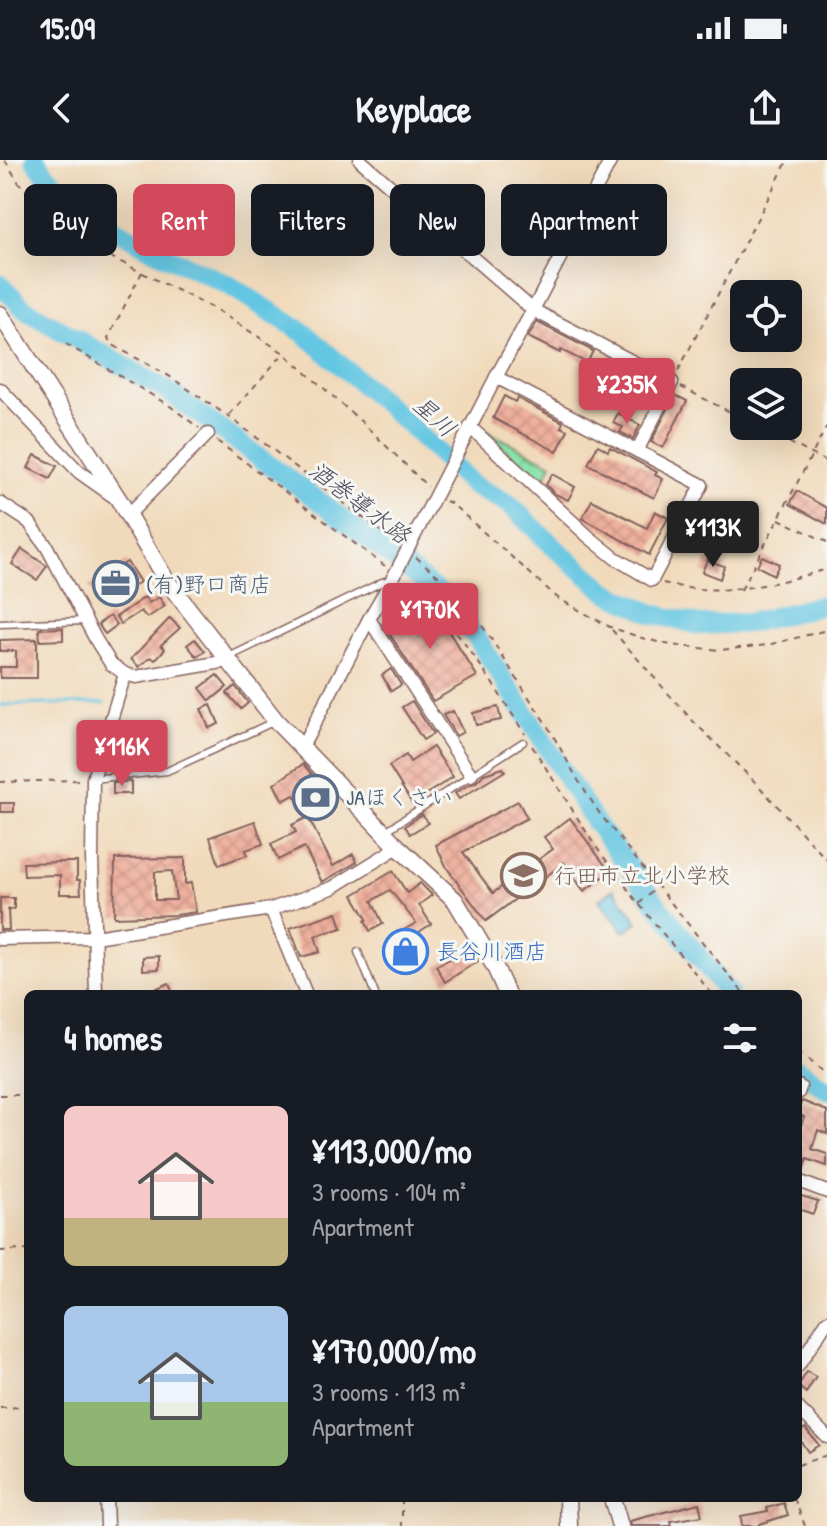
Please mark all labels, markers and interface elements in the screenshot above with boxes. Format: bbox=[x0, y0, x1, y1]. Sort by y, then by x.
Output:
text: 15:09 bbox=[40, 8, 95, 48]
text: Keyplace bbox=[356, 84, 471, 133]
icon: back bbox=[40, 86, 84, 130]
icon: share bbox=[743, 86, 787, 130]
chip: Buy bbox=[24, 184, 117, 256]
chip: Rent bbox=[133, 184, 235, 256]
chip: Filters bbox=[251, 184, 374, 256]
chip: New bbox=[390, 184, 485, 256]
chip: Apartment bbox=[501, 184, 667, 256]
map controls bbox=[730, 280, 802, 440]
button: locate bbox=[730, 280, 802, 352]
pin: ¥235K bbox=[571, 358, 683, 426]
text: ¥235K bbox=[597, 366, 657, 401]
button: layers bbox=[730, 368, 802, 440]
water label: 星川 bbox=[406, 388, 464, 444]
water label: 酒巻導水路 bbox=[302, 453, 419, 552]
pin: ¥113K bbox=[657, 501, 769, 569]
text: ¥113K bbox=[685, 509, 741, 544]
office icon: (有)野口商店 bbox=[91, 560, 139, 608]
place label: (有)野口商店 bbox=[146, 569, 271, 599]
pin: ¥170K bbox=[374, 583, 486, 651]
text: ¥170K bbox=[400, 591, 460, 626]
pin: ¥116K bbox=[66, 720, 178, 788]
text: ¥116K bbox=[95, 728, 149, 763]
bank icon: JAほくさい bbox=[291, 773, 339, 821]
place label: JAほくさい bbox=[346, 782, 453, 812]
school or university icon: 行田市立北小学校 bbox=[499, 851, 547, 899]
place label: 行田市立北小学校 bbox=[554, 860, 730, 890]
shop icon: 長谷川酒店 bbox=[382, 927, 430, 975]
place label: 長谷川酒店 bbox=[437, 936, 547, 966]
text: 4 homes bbox=[64, 1015, 162, 1061]
icon: filters bbox=[718, 1016, 762, 1060]
text: ¥113,000/mo bbox=[312, 1128, 471, 1174]
icon: home bbox=[128, 1138, 224, 1234]
text: 3 rooms · 104 m² bbox=[312, 1174, 466, 1209]
text: Apartment bbox=[312, 1209, 414, 1244]
text: ¥170,000/mo bbox=[312, 1328, 476, 1374]
icon: home bbox=[128, 1338, 224, 1434]
text: 3 rooms · 113 m² bbox=[312, 1374, 466, 1409]
text: Apartment bbox=[312, 1409, 414, 1444]

